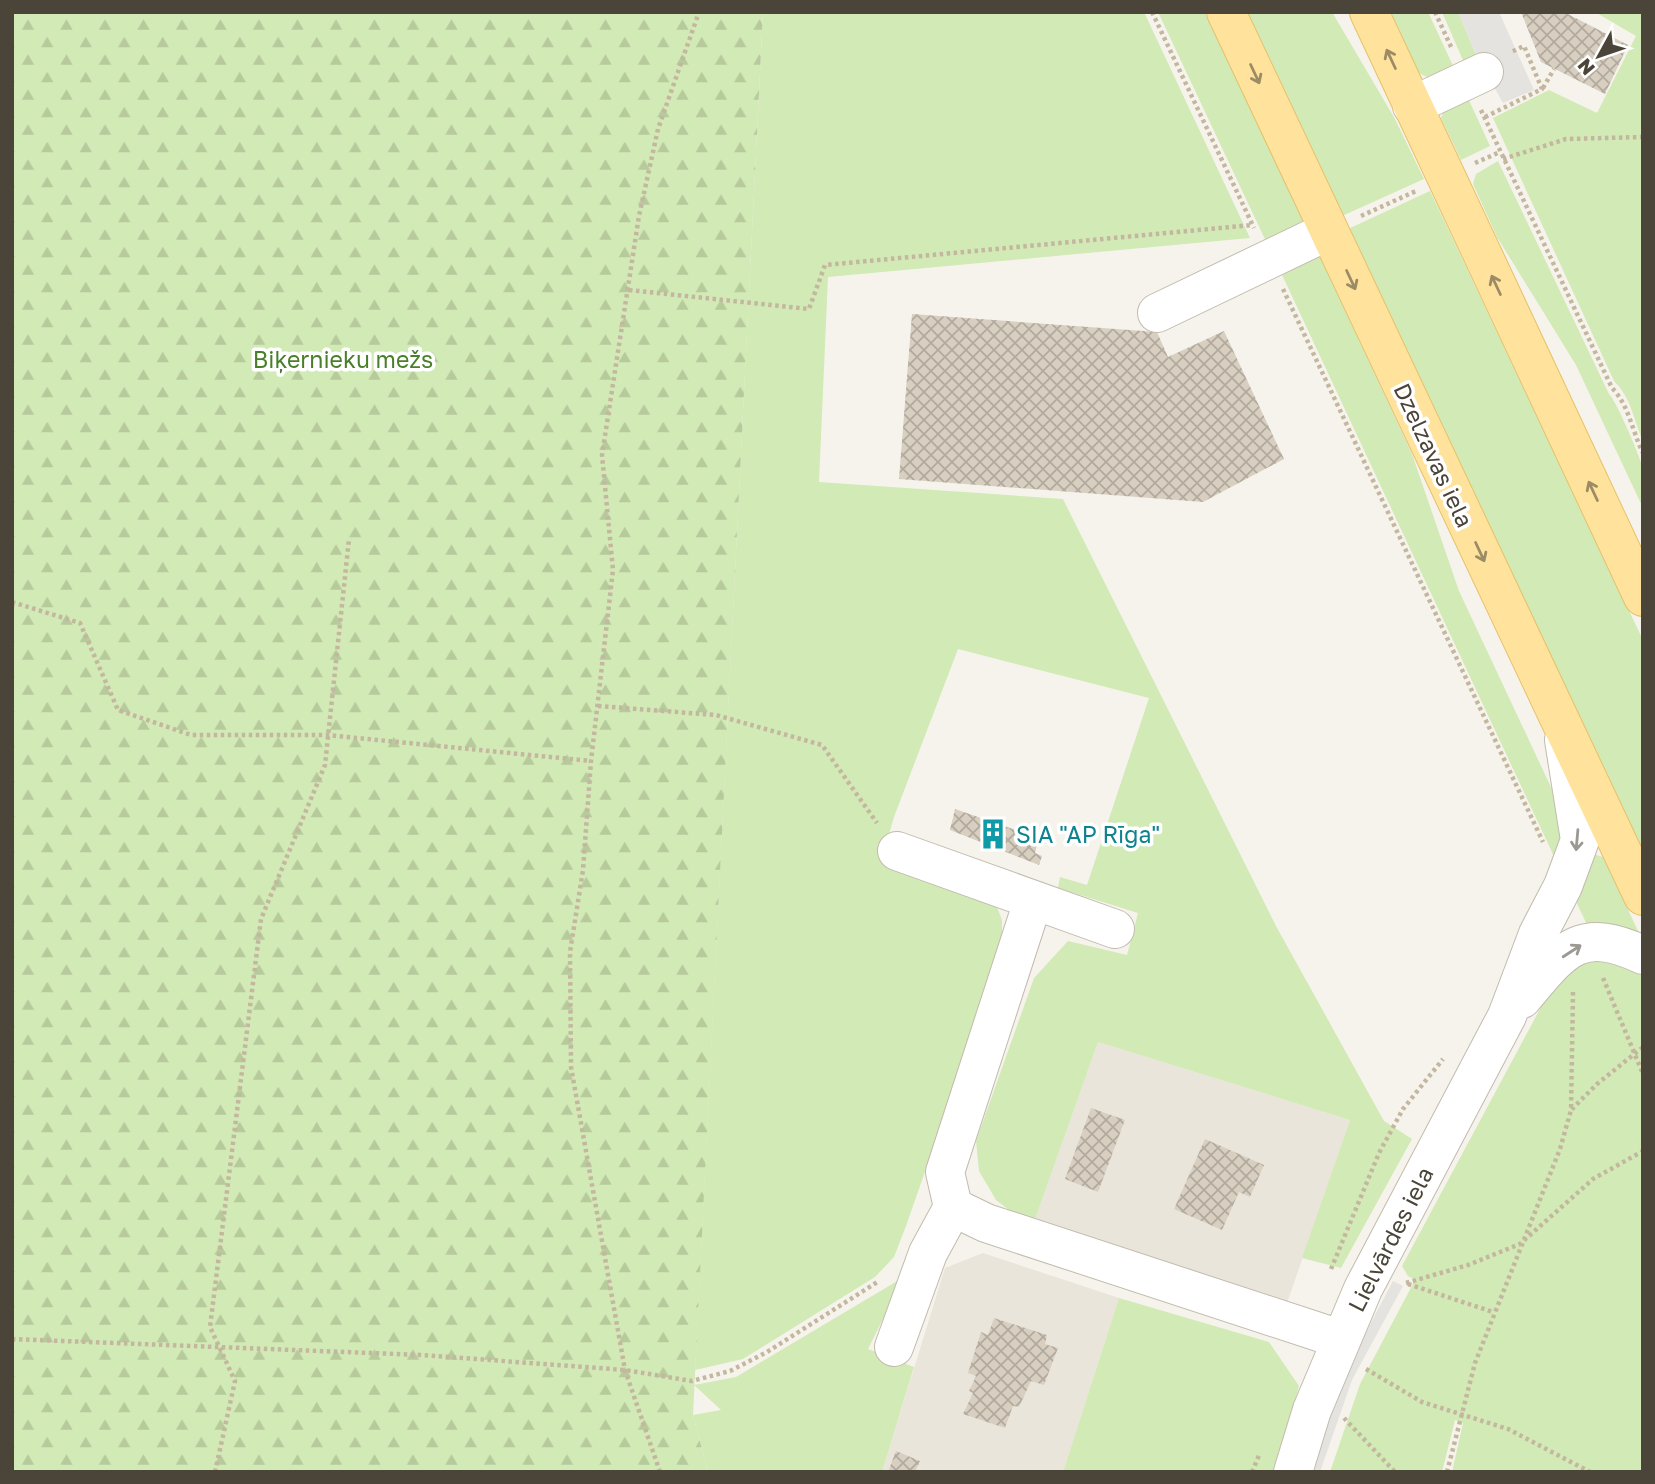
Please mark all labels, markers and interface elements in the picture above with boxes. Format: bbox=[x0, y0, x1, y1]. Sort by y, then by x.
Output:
north arrow bbox=[1564, 21, 1634, 91]
one-way arrow bbox=[1384, 49, 1397, 70]
text: N bbox=[1572, 54, 1599, 80]
one-way arrow bbox=[1249, 63, 1262, 84]
one-way arrow bbox=[1345, 269, 1359, 290]
one-way arrow bbox=[1489, 275, 1503, 296]
park label: Biķernieku mežs bbox=[253, 345, 433, 374]
street label: Dzelzavas iela bbox=[1388, 378, 1480, 532]
one-way arrow bbox=[1586, 481, 1599, 502]
one-way arrow bbox=[1474, 541, 1487, 563]
building icon: SIA "AP Rīga" bbox=[976, 817, 1010, 851]
place label: SIA "AP Rīga" bbox=[1016, 820, 1160, 848]
one-way arrow bbox=[1570, 828, 1583, 850]
one-way arrow bbox=[1561, 943, 1581, 957]
street label: Lielvārdes iela bbox=[1341, 1162, 1439, 1316]

